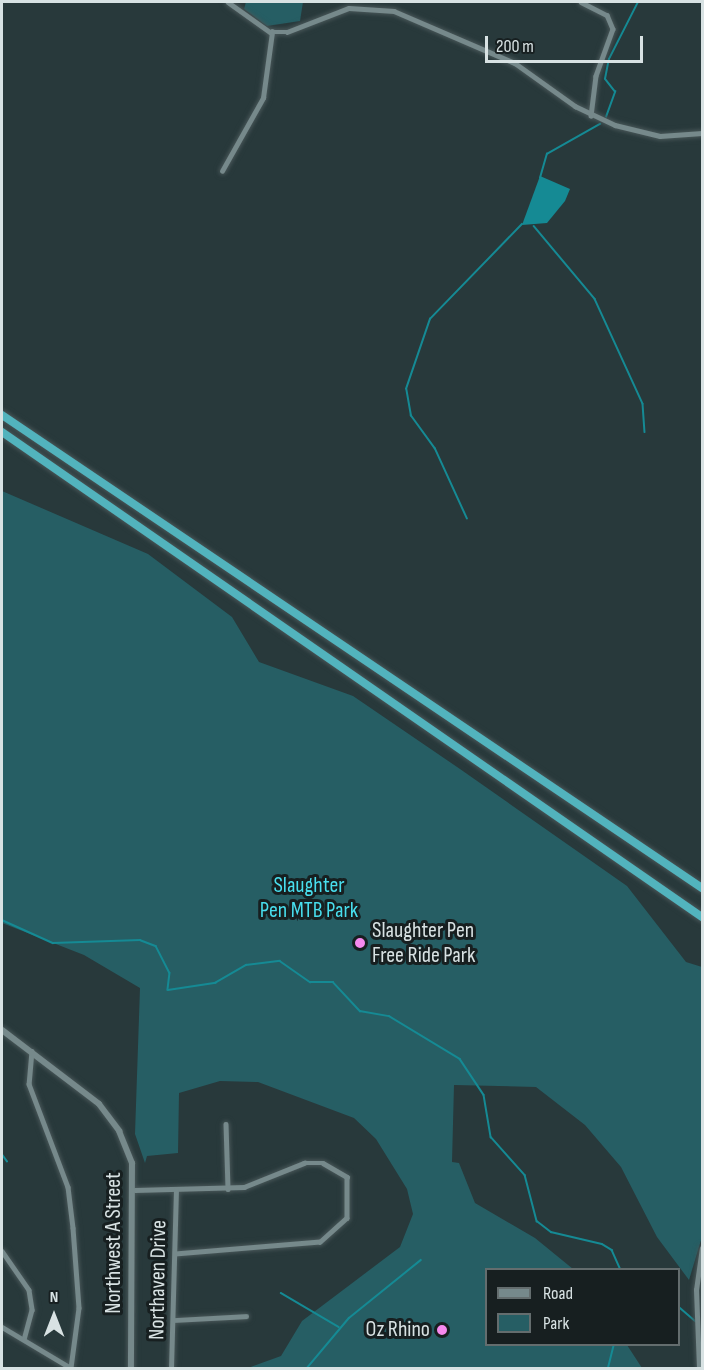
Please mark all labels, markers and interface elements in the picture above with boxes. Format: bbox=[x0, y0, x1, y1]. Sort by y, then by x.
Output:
scale bar bbox=[488, 24, 646, 62]
text: 200 m bbox=[496, 36, 534, 57]
park label: Slaughter Pen MTB Park bbox=[260, 872, 358, 924]
place label: Slaughter Pen Free Ride Park bbox=[372, 917, 475, 968]
marker: Slaughter Pen Free Ride Park bbox=[353, 936, 367, 950]
street label: Northwest A Street bbox=[101, 1172, 127, 1314]
street label: Northaven Drive bbox=[144, 1220, 172, 1340]
legend bbox=[485, 1268, 680, 1346]
text: Road bbox=[543, 1283, 573, 1304]
north arrow bbox=[24, 1286, 84, 1346]
text: N bbox=[50, 1288, 58, 1307]
text: Park bbox=[543, 1313, 569, 1334]
place label: Oz Rhino bbox=[366, 1317, 430, 1343]
marker: Oz Rhino bbox=[435, 1323, 449, 1337]

